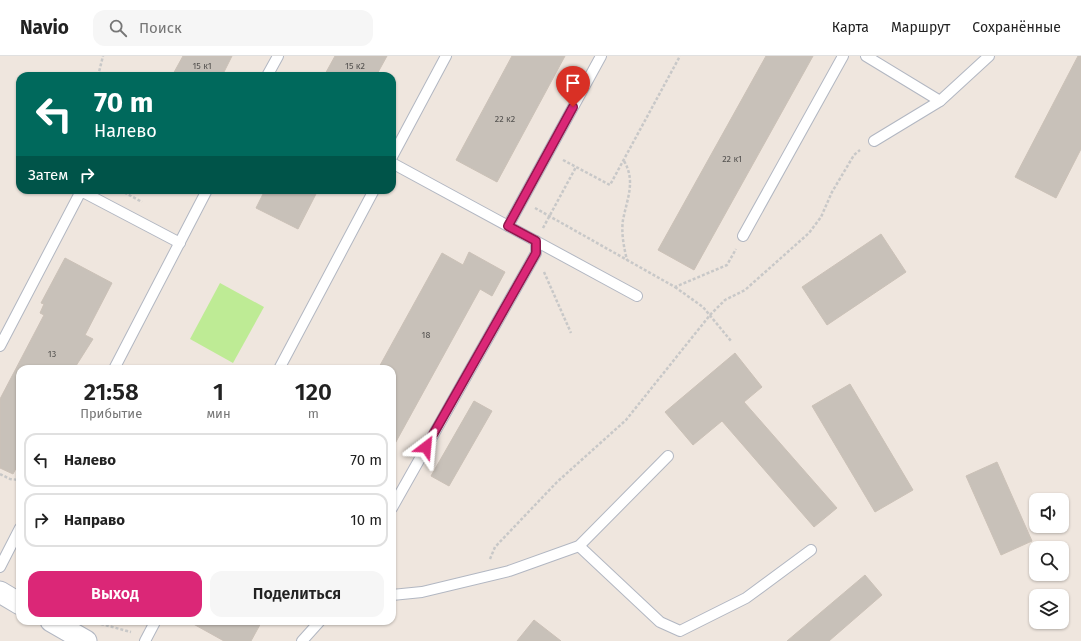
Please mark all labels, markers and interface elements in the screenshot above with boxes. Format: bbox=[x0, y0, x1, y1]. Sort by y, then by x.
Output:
search box bbox=[93, 10, 373, 46]
text: Navio bbox=[20, 16, 69, 39]
icon: search bbox=[107, 17, 129, 39]
text: Поиск bbox=[139, 19, 182, 37]
text: Карта bbox=[832, 19, 869, 36]
text: Маршрут bbox=[891, 19, 950, 36]
text: Сохранённые bbox=[972, 19, 1061, 36]
house number: 15 к1 bbox=[192, 61, 212, 71]
house number: 15 к2 bbox=[345, 61, 365, 71]
pin bbox=[556, 66, 590, 107]
icon: arrive bbox=[562, 72, 584, 94]
text: 70 m bbox=[94, 86, 153, 119]
icon: left bbox=[28, 88, 80, 140]
house number: 22 к2 bbox=[495, 114, 515, 124]
text: Налево bbox=[94, 120, 157, 142]
house number: 22 к1 bbox=[722, 154, 742, 164]
icon: right bbox=[76, 164, 98, 186]
text: Затем bbox=[28, 166, 68, 184]
house number: 18 bbox=[422, 330, 430, 340]
house number: 13 bbox=[48, 349, 56, 359]
text: 21:58 bbox=[84, 378, 139, 406]
text: 1 bbox=[213, 378, 224, 406]
text: 120 bbox=[295, 378, 332, 406]
text: Прибытие bbox=[80, 406, 142, 421]
text: мин bbox=[206, 406, 231, 421]
text: m bbox=[308, 406, 319, 421]
position arrow bbox=[405, 426, 447, 468]
icon: left bbox=[30, 449, 52, 471]
text: Налево bbox=[64, 451, 116, 469]
text: 70 m bbox=[350, 451, 382, 469]
map controls bbox=[1029, 493, 1069, 629]
button: sound bbox=[1029, 493, 1069, 533]
icon: right bbox=[30, 509, 52, 531]
text: Направо bbox=[64, 511, 125, 529]
text: 10 m bbox=[350, 511, 382, 529]
button: search bbox=[1029, 541, 1069, 581]
button: Выход bbox=[28, 571, 202, 617]
button: Поделиться bbox=[210, 571, 384, 617]
button: layers bbox=[1029, 589, 1069, 629]

